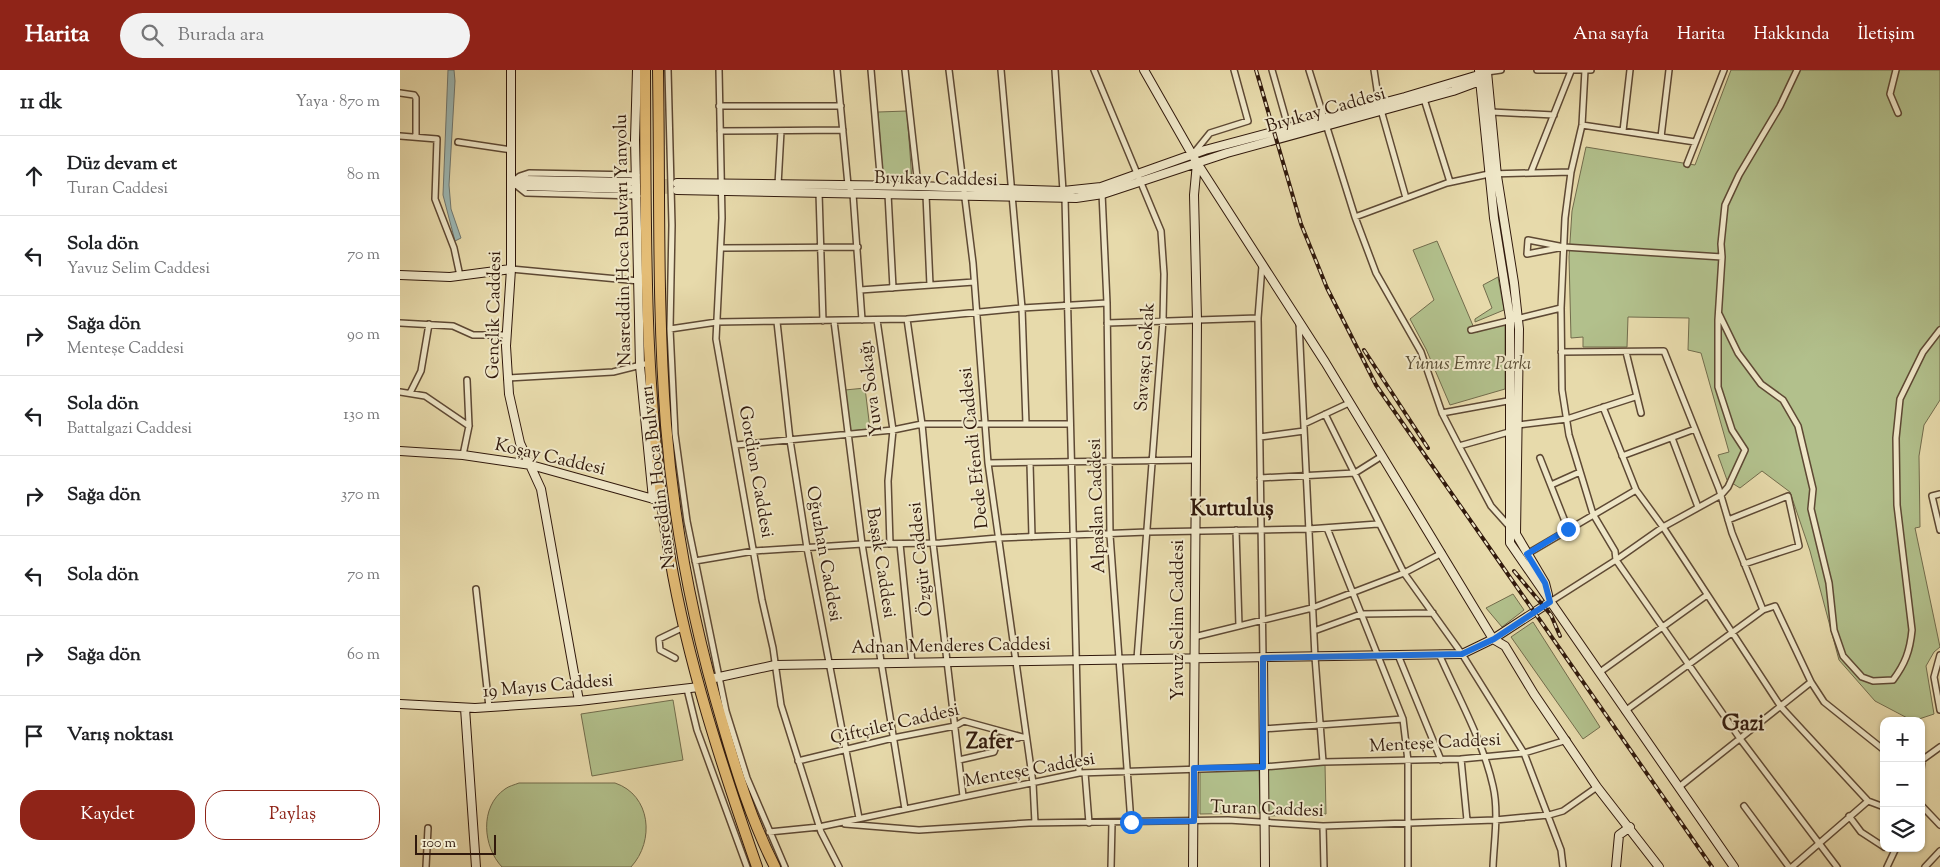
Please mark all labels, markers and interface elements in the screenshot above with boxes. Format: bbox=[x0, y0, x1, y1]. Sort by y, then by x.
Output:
search box bbox=[120, 13, 470, 58]
text: Harita bbox=[25, 18, 90, 52]
icon: search bbox=[138, 21, 166, 49]
text: Burada ara bbox=[178, 22, 264, 49]
text: Ana sayfa bbox=[1573, 22, 1649, 48]
text: Harita bbox=[1677, 22, 1725, 48]
text: Hakkında bbox=[1753, 22, 1830, 48]
text: İletişim bbox=[1858, 22, 1915, 48]
street label: Bıyıkay Caddesi bbox=[1263, 81, 1389, 141]
text: 11 dk bbox=[20, 88, 62, 118]
text: Yaya · 870 m bbox=[296, 91, 380, 114]
street label: Nasreddin Hoca Bulvarı Yanyolu bbox=[609, 114, 639, 366]
text: Düz devam et bbox=[67, 151, 177, 178]
icon: ahead bbox=[20, 162, 48, 190]
text: 80 m bbox=[347, 164, 380, 187]
street label: Bıyıkay Caddesi bbox=[874, 166, 998, 194]
text: Turan Caddesi bbox=[67, 178, 168, 201]
text: Sola dön bbox=[67, 231, 139, 258]
icon: left bbox=[20, 242, 48, 270]
text: 70 m bbox=[347, 244, 380, 267]
street label: Gençlik Caddesi bbox=[481, 251, 509, 379]
text: Yavuz Selim Caddesi bbox=[67, 258, 210, 281]
street label: Savaşçı Sokak bbox=[1129, 302, 1163, 412]
text: Sağa dön bbox=[67, 311, 141, 338]
icon: right bbox=[20, 322, 48, 350]
text: 90 m bbox=[347, 324, 380, 347]
text: Menteşe Caddesi bbox=[67, 338, 184, 361]
street label: Yuva Sokağı bbox=[853, 339, 891, 437]
park label: Yunus Emre Parkı bbox=[1405, 352, 1531, 378]
street label: Dede Efendi Caddesi bbox=[954, 366, 996, 530]
street label: Nasreddin Hoca Bulvarı bbox=[635, 384, 683, 570]
text: Sola dön bbox=[67, 391, 139, 418]
icon: left bbox=[20, 402, 48, 430]
text: 130 m bbox=[343, 404, 380, 427]
street label: Gordion Caddesi bbox=[731, 404, 779, 540]
text: Battalgazi Caddesi bbox=[67, 418, 192, 441]
street label: Koşay Caddesi bbox=[492, 433, 608, 483]
street label: Alpaslan Caddesi bbox=[1083, 438, 1113, 574]
icon: right bbox=[20, 482, 48, 510]
text: Sağa dön bbox=[67, 482, 141, 509]
text: 370 m bbox=[341, 484, 380, 507]
street label: Oğuzhan Caddesi bbox=[798, 484, 848, 624]
district label: Kurtuluş bbox=[1190, 494, 1274, 526]
street label: Özgür Caddesi bbox=[903, 501, 941, 617]
street label: Başak Caddesi bbox=[858, 506, 902, 620]
route end bbox=[1557, 518, 1580, 541]
street label: Yavuz Selim Caddesi bbox=[1166, 540, 1192, 700]
icon: left bbox=[20, 562, 48, 590]
text: Sola dön bbox=[67, 562, 139, 589]
text: 70 m bbox=[347, 564, 380, 587]
street label: Adnan Menderes Caddesi bbox=[851, 632, 1051, 662]
icon: right bbox=[20, 642, 48, 670]
text: Sağa dön bbox=[67, 642, 141, 669]
text: 60 m bbox=[347, 644, 380, 667]
street label: 19 Mayıs Caddesi bbox=[482, 668, 614, 706]
street label: Çiftçiler Caddesi bbox=[828, 698, 962, 752]
district label: Gazi bbox=[1722, 709, 1765, 741]
map controls bbox=[1880, 717, 1925, 852]
button: + bbox=[1880, 717, 1925, 762]
icon: arrive bbox=[20, 722, 48, 750]
text: Varış noktası bbox=[67, 722, 173, 749]
district label: Zafer bbox=[966, 727, 1015, 759]
street label: Menteşe Caddesi bbox=[1368, 728, 1502, 760]
street label: Menteşe Caddesi bbox=[963, 747, 1097, 795]
button: − bbox=[1880, 762, 1925, 807]
button: Kaydet bbox=[20, 790, 195, 840]
button: Paylaş bbox=[205, 790, 380, 840]
street label: Turan Caddesi bbox=[1210, 795, 1324, 825]
button: layers bbox=[1880, 807, 1925, 852]
route start bbox=[1120, 811, 1143, 834]
scale bar bbox=[415, 832, 496, 855]
text: 100 m bbox=[422, 834, 456, 854]

